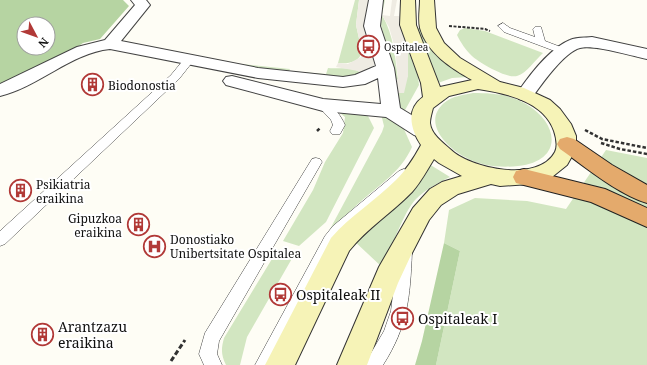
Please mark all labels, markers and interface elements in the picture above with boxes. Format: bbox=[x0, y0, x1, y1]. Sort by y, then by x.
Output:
north arrow bbox=[16, 16, 56, 56]
bus stop icon: Ospitalea bbox=[356, 34, 382, 60]
text: N bbox=[35, 35, 52, 51]
place label: Ospitalea bbox=[384, 40, 429, 54]
building icon: Biodonostia bbox=[79, 72, 105, 98]
place label: Biodonostia bbox=[108, 77, 176, 94]
place label: Psikiatria eraikina bbox=[36, 176, 91, 207]
building icon: Psikiatria eraikina bbox=[8, 178, 34, 204]
place label: Gipuzkoa eraikina bbox=[68, 210, 122, 241]
building icon: Gipuzkoa eraikina bbox=[125, 212, 151, 238]
place label: Donostiako Unibertsitate Ospitalea bbox=[170, 231, 301, 262]
hospital icon: Donostiako Unibertsitate Ospitalea bbox=[141, 233, 167, 259]
bus stop icon: Ospitaleak II bbox=[267, 281, 293, 307]
place label: Ospitaleak II bbox=[296, 285, 380, 304]
bus stop icon: Ospitaleak I bbox=[390, 305, 416, 331]
place label: Ospitaleak I bbox=[418, 309, 497, 328]
place label: Arantzazu eraikina bbox=[58, 317, 127, 352]
building icon: Arantzazu eraikina bbox=[29, 321, 55, 347]

